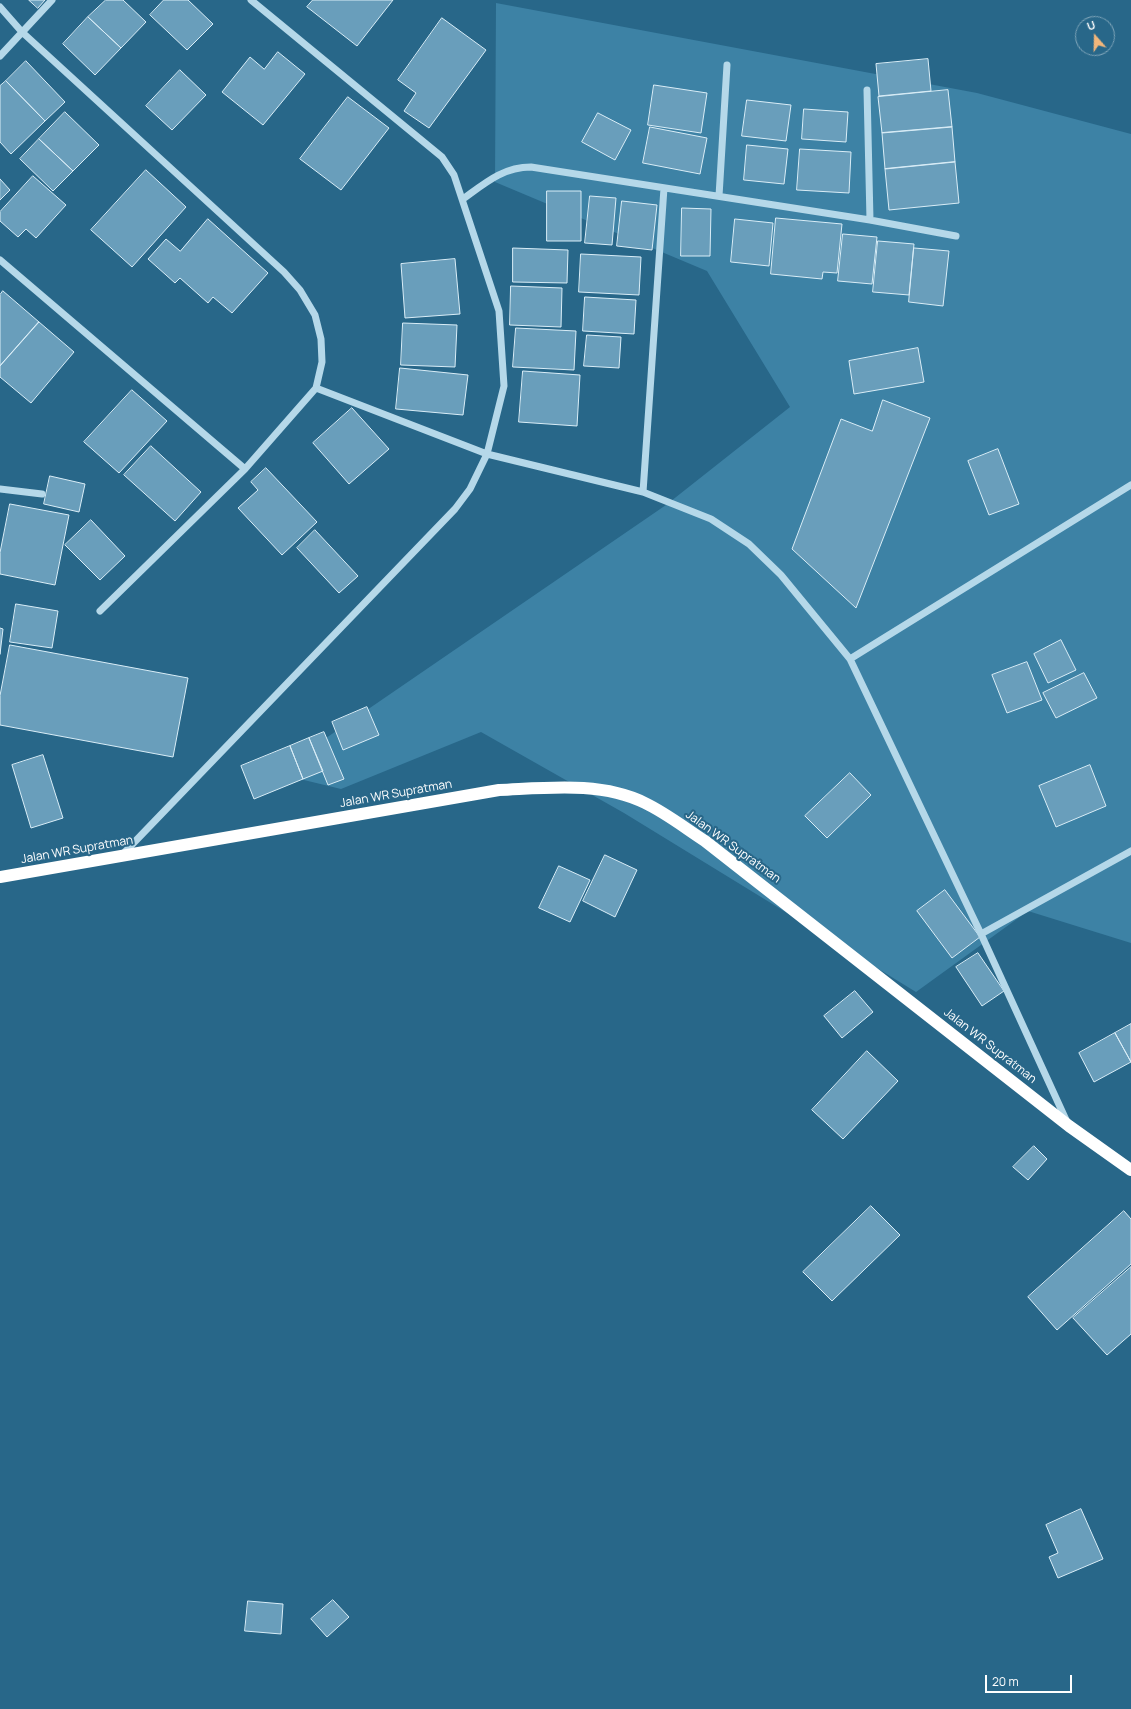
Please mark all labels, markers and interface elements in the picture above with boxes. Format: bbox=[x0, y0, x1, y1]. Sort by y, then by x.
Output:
north arrow bbox=[1075, 16, 1115, 56]
text: U bbox=[1085, 17, 1097, 34]
street label: Jalan WR Supratman bbox=[339, 777, 453, 811]
street label: Jalan WR Supratman bbox=[683, 808, 783, 886]
street label: Jalan WR Supratman bbox=[20, 833, 134, 867]
street label: Jalan WR Supratman bbox=[941, 1005, 1039, 1087]
scale bar bbox=[987, 1667, 1074, 1693]
text: 20 m bbox=[992, 1673, 1019, 1690]

